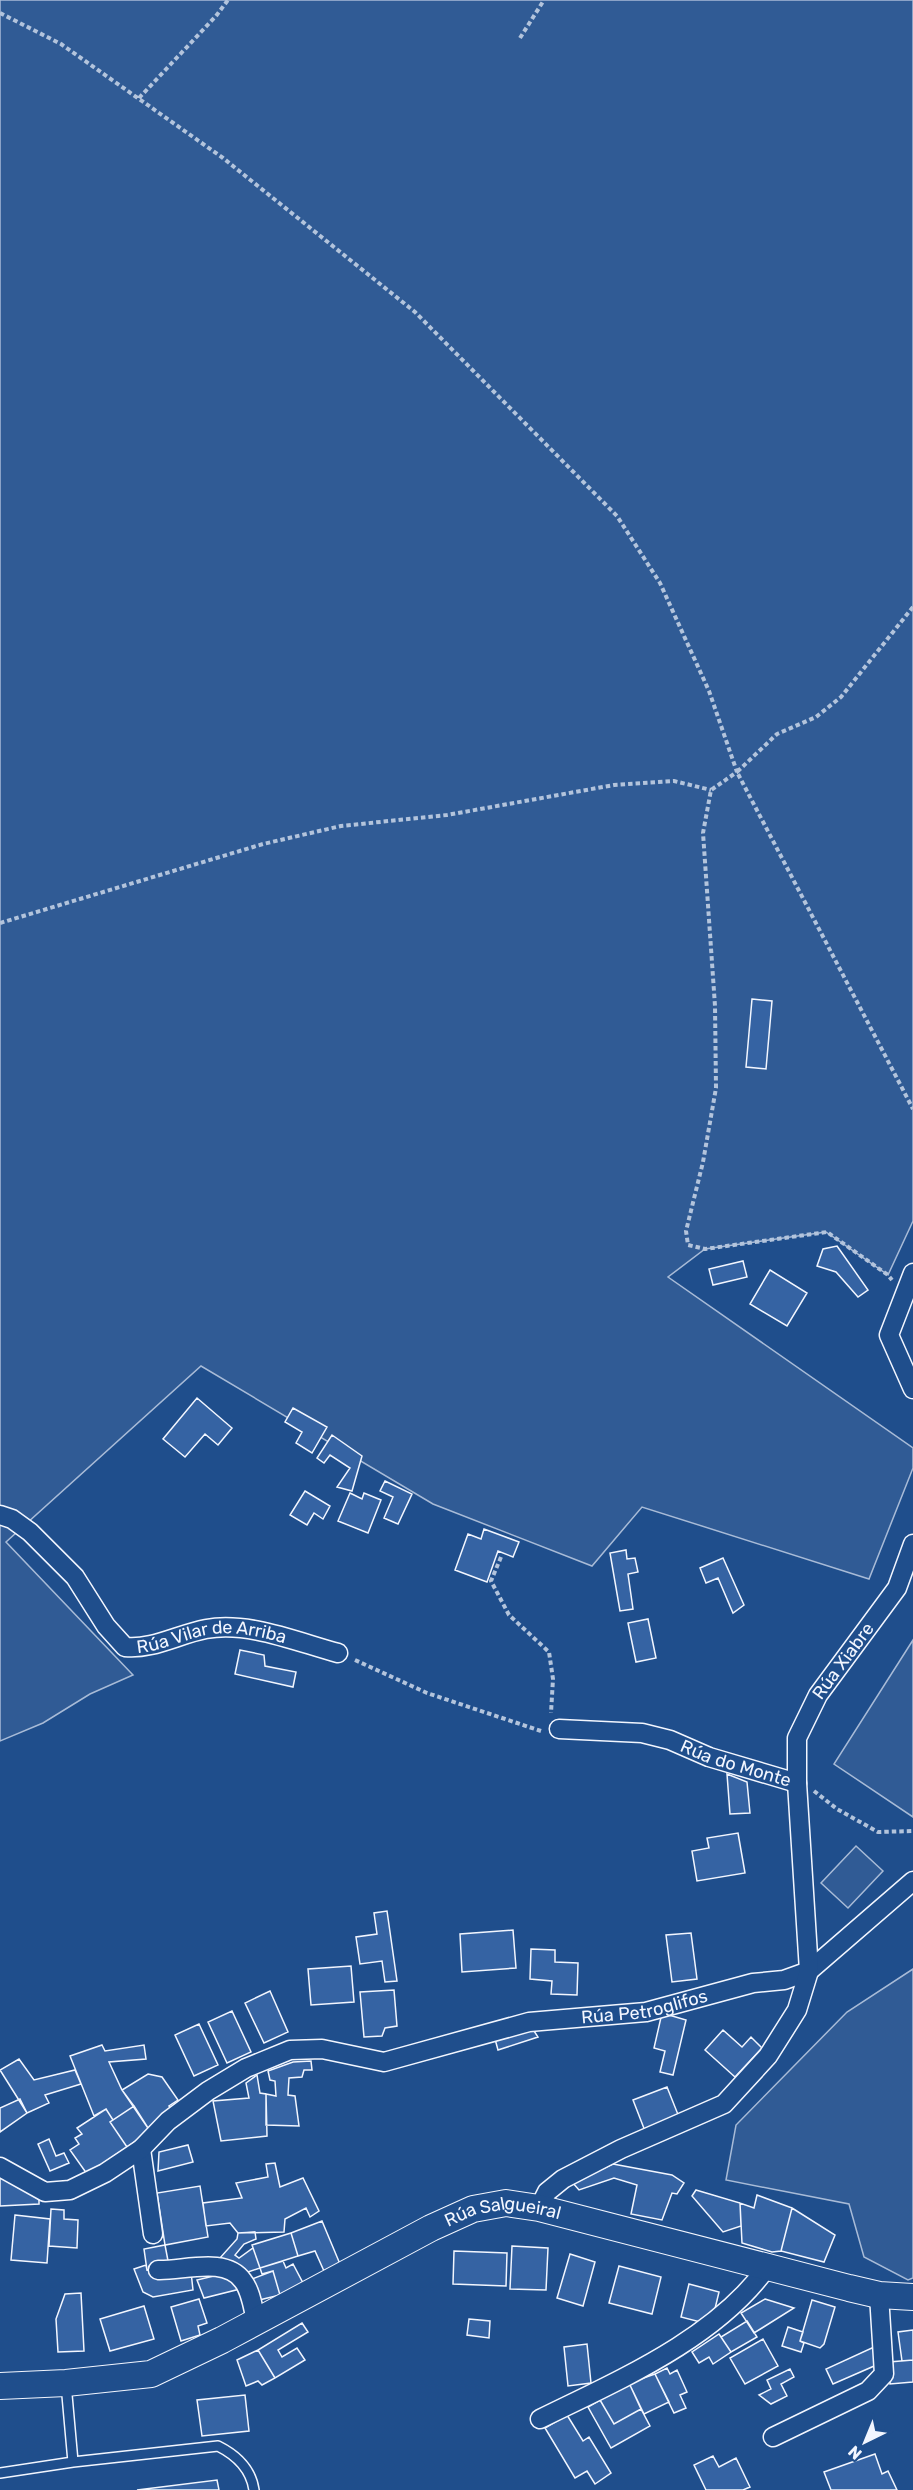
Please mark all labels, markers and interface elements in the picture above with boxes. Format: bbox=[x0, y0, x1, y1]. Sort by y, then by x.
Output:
street label: Rúa Vilar de Arriba bbox=[135, 1616, 289, 1658]
street label: Rúa Xiabre bbox=[807, 1618, 879, 1704]
street label: Rúa do Monte bbox=[677, 1735, 794, 1792]
street label: Rúa Petroglifos bbox=[580, 1985, 710, 2028]
street label: Rúa Salgueiral bbox=[441, 2192, 563, 2231]
north arrow bbox=[835, 2412, 895, 2472]
text: N bbox=[844, 2442, 866, 2463]

